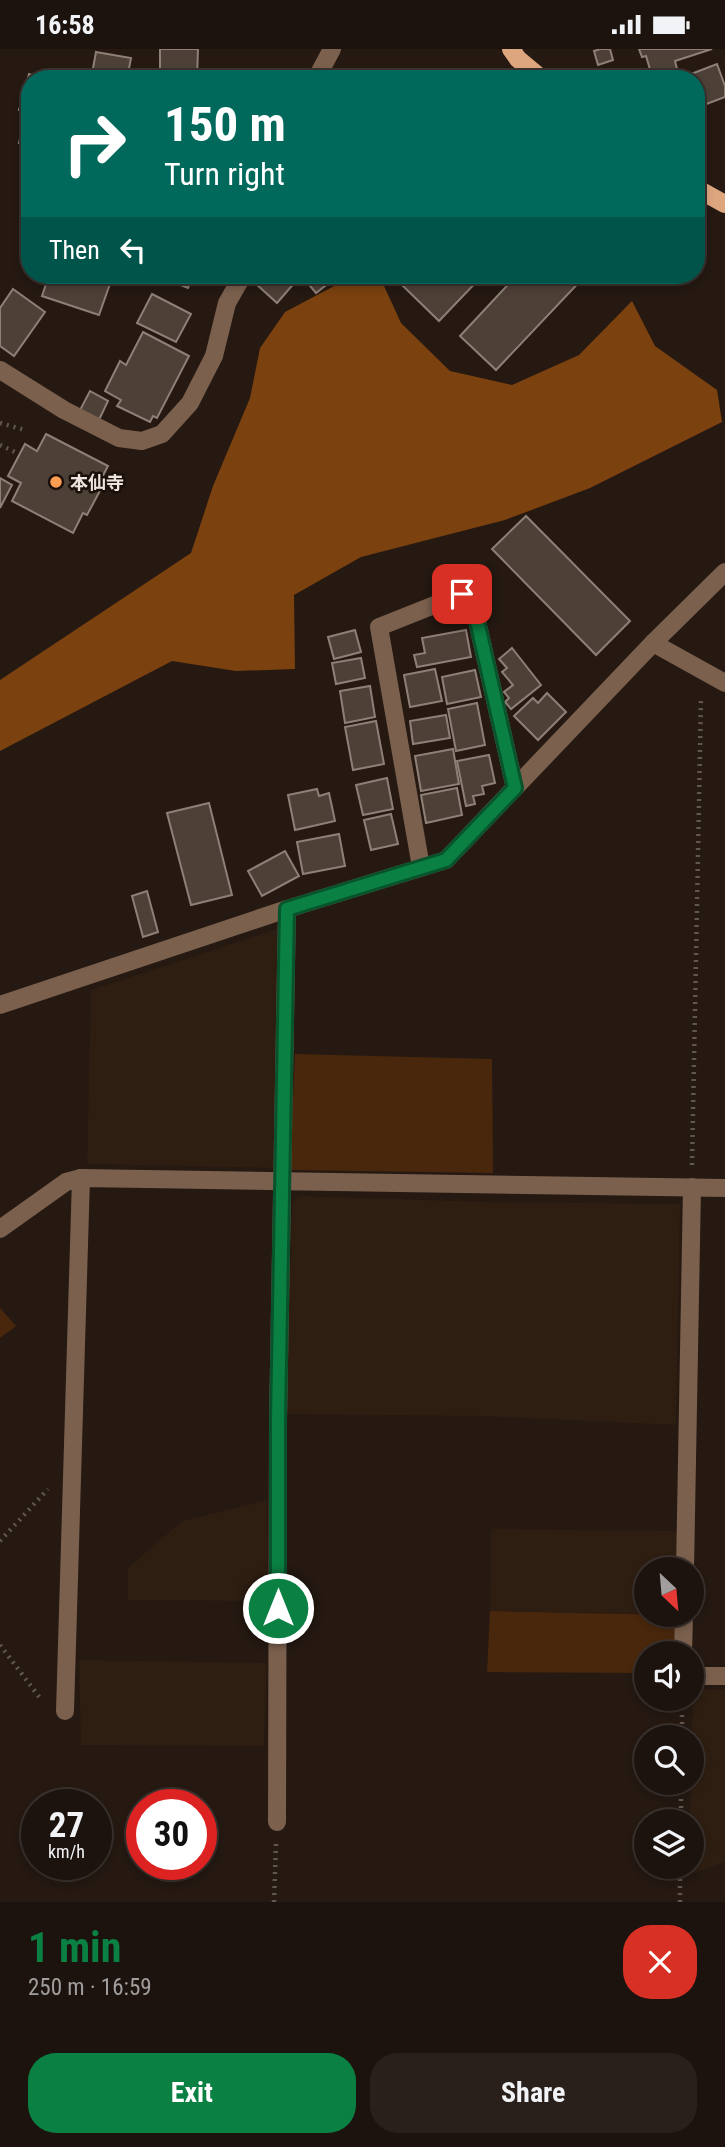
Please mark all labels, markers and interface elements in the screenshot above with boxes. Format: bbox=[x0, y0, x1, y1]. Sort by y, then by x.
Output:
text: 16:58 bbox=[35, 10, 95, 40]
text: 150 m bbox=[164, 96, 286, 153]
icon: right bbox=[49, 98, 140, 189]
text: Turn right bbox=[164, 155, 285, 193]
icon: left bbox=[114, 231, 152, 269]
text: Then bbox=[49, 235, 100, 265]
place label: 本仙寺 bbox=[70, 472, 124, 493]
marker: 本仙寺 bbox=[48, 474, 64, 490]
pin bbox=[432, 564, 492, 624]
icon: arrive bbox=[443, 575, 481, 613]
north arrow bbox=[634, 1557, 704, 1627]
map controls bbox=[634, 1557, 704, 1879]
position arrow bbox=[241, 1571, 315, 1645]
button: sound bbox=[634, 1641, 704, 1711]
button: search bbox=[634, 1725, 704, 1795]
speed limit sign: 30 bbox=[126, 1789, 217, 1880]
text: 27 bbox=[49, 1805, 84, 1846]
button: layers bbox=[634, 1809, 704, 1879]
text: km/h bbox=[48, 1841, 85, 1862]
text: 1 min bbox=[28, 1923, 121, 1972]
button: close bbox=[623, 1925, 697, 1999]
text: 250 m · 16:59 bbox=[28, 1974, 152, 2001]
button: Exit bbox=[28, 2053, 356, 2133]
button: Share bbox=[370, 2053, 697, 2133]

